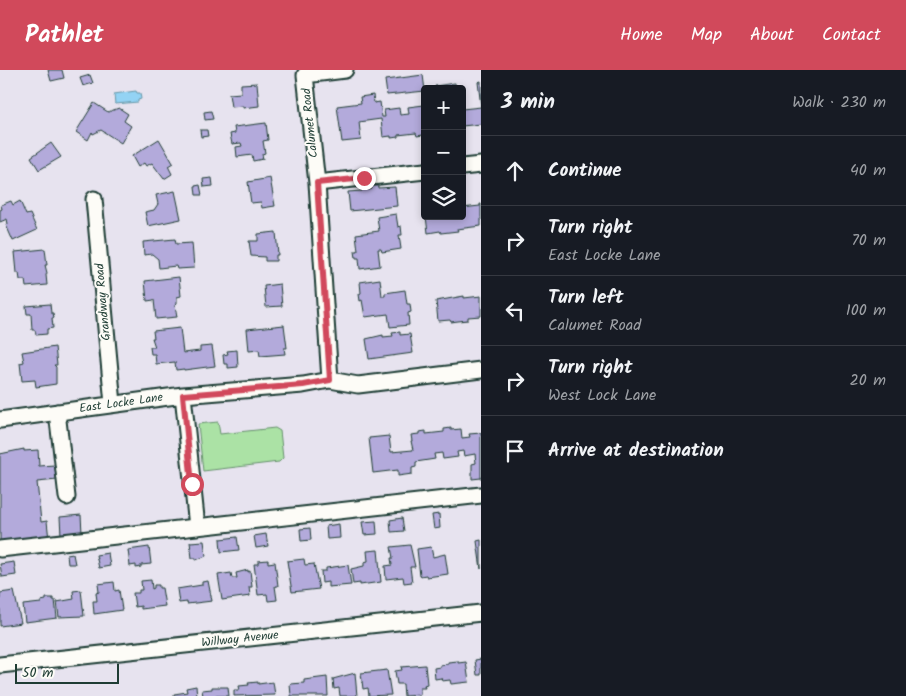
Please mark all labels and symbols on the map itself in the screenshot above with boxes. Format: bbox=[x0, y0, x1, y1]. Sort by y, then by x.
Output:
street label: Calumet Road bbox=[297, 86, 323, 159]
route end bbox=[353, 167, 376, 190]
street label: Grandway Road bbox=[90, 262, 116, 341]
street label: East Locke Lane bbox=[78, 388, 165, 418]
route start bbox=[181, 473, 204, 496]
street label: Willway Avenue bbox=[200, 625, 280, 653]
scale bar bbox=[15, 661, 119, 684]

